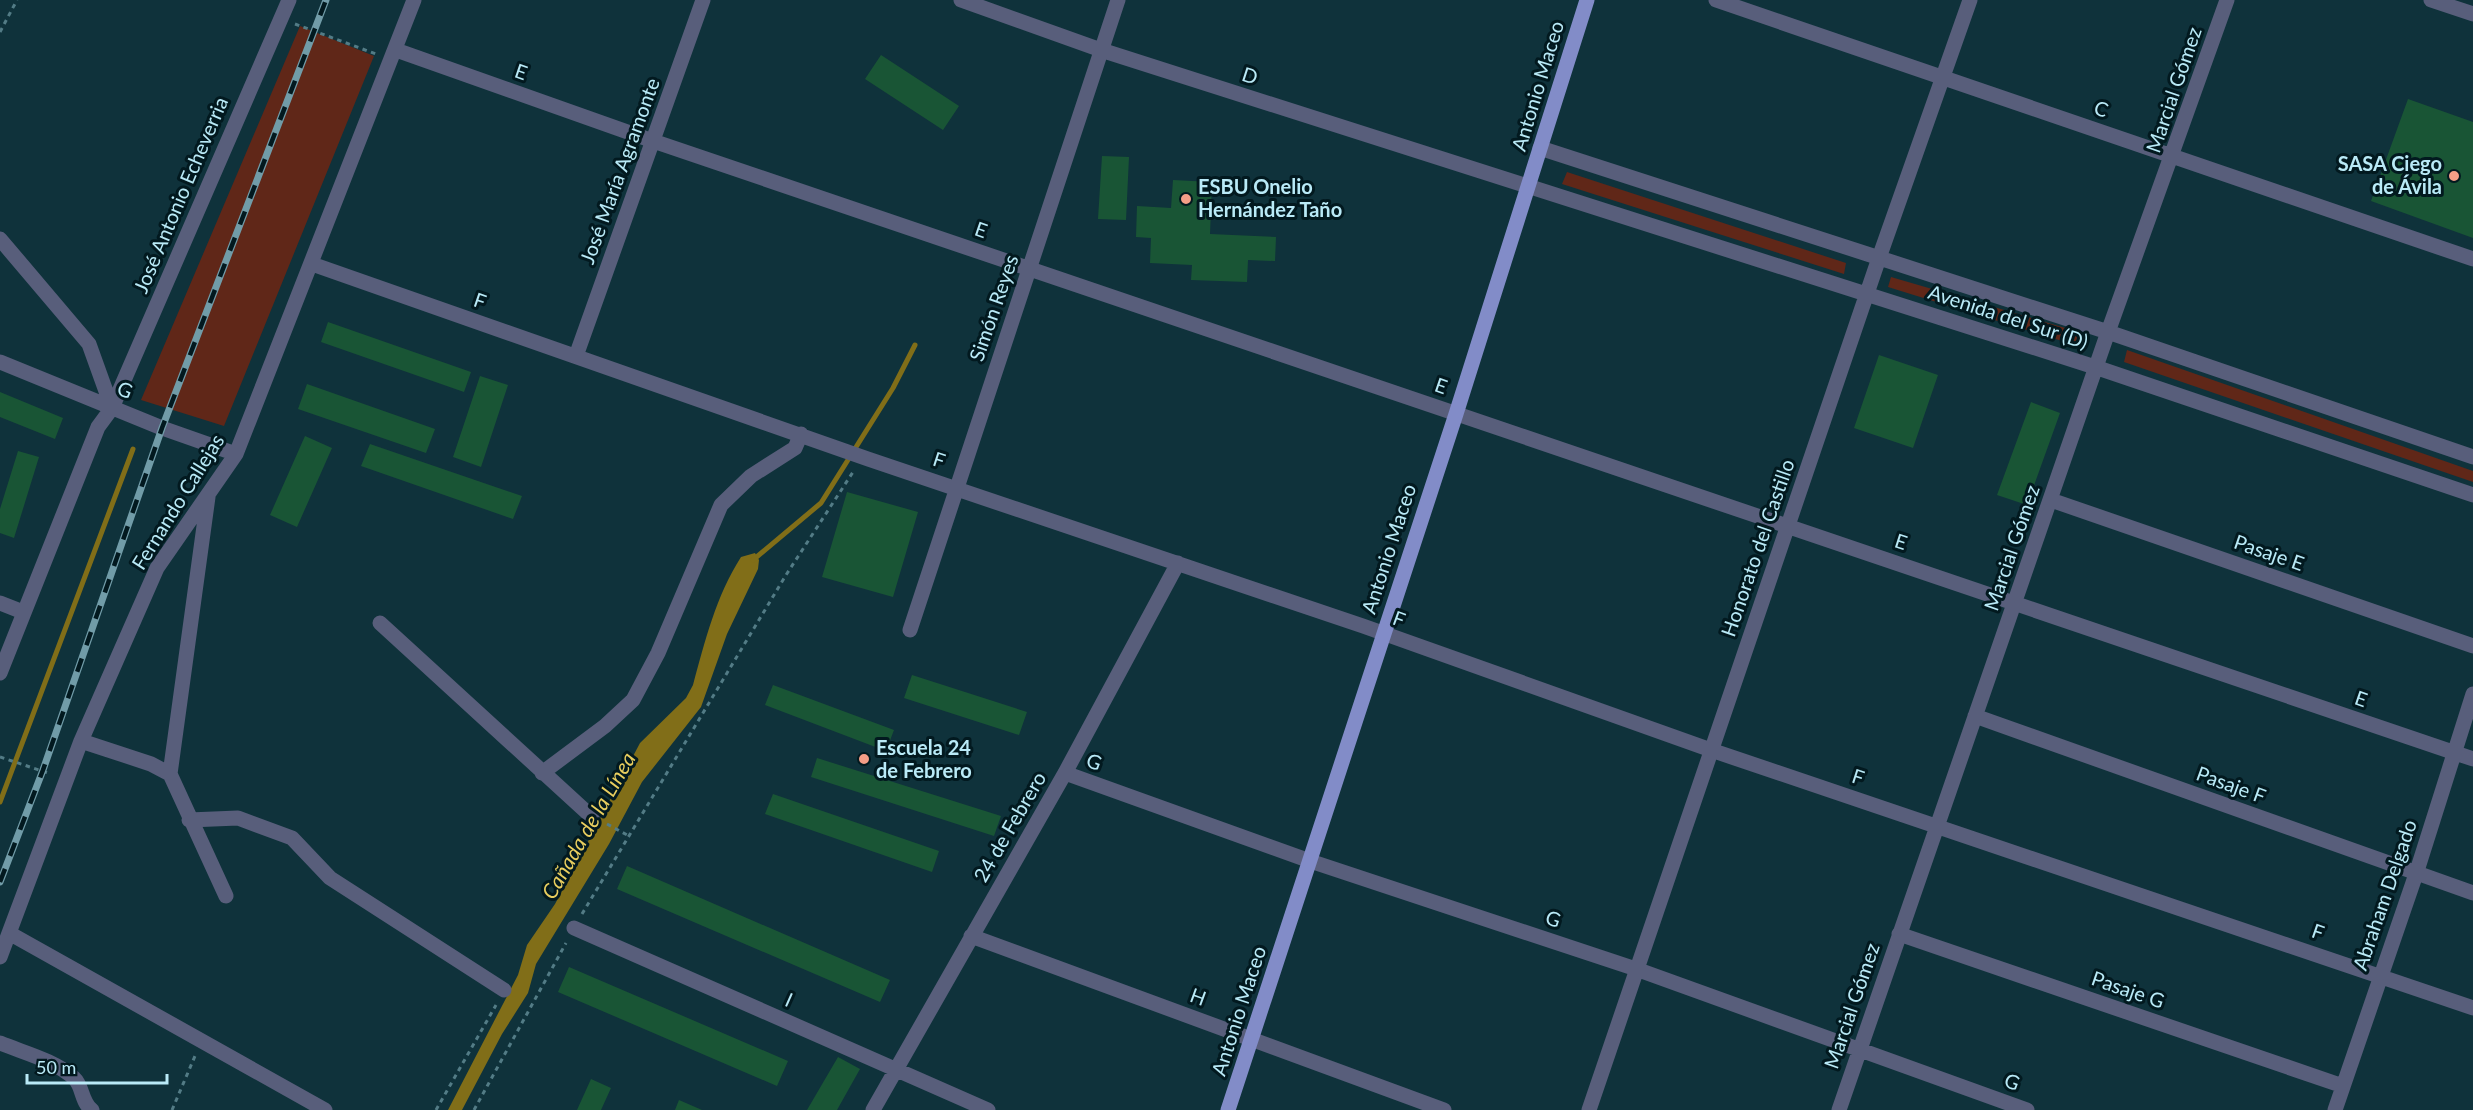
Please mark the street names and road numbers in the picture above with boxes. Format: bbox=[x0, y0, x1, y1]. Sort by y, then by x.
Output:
street label: Antonio Maceo bbox=[1506, 18, 1568, 154]
street label: Marcial Gómez bbox=[2140, 24, 2206, 156]
street label: E bbox=[512, 58, 531, 84]
street label: D bbox=[1239, 61, 1261, 89]
street label: José María Agramonte bbox=[574, 74, 664, 267]
street label: José Antonio Echeverria bbox=[128, 93, 232, 296]
street label: C bbox=[2091, 95, 2112, 122]
street label: E bbox=[972, 216, 991, 242]
street label: Simón Reyes bbox=[964, 251, 1022, 364]
street label: Avenida del Sur (D) bbox=[1925, 279, 2091, 353]
street label: F bbox=[471, 287, 490, 313]
street label: E bbox=[1432, 372, 1451, 398]
street label: G bbox=[114, 375, 137, 403]
street label: Fernando Callejas bbox=[126, 429, 228, 574]
street label: F bbox=[930, 446, 948, 472]
street label: Honorato del Castillo bbox=[1715, 456, 1799, 640]
street label: Antonio Maceo bbox=[1356, 481, 1420, 617]
street label: Marcial Gómez bbox=[1978, 482, 2044, 614]
street label: E bbox=[1892, 528, 1911, 554]
street label: Pasaje E bbox=[2231, 529, 2307, 575]
street label: F bbox=[1390, 605, 1409, 631]
street label: E bbox=[2352, 685, 2371, 711]
street label: G bbox=[1083, 747, 1105, 775]
street label: Pasaje F bbox=[2193, 760, 2269, 808]
street label: F bbox=[1849, 763, 1867, 789]
street label: 24 de Febrero bbox=[968, 767, 1050, 886]
street label: Abraham Delgado bbox=[2347, 816, 2421, 973]
street label: G bbox=[1543, 904, 1564, 932]
street label: F bbox=[2309, 918, 2328, 944]
street label: Marcial Gómez bbox=[1818, 940, 1884, 1072]
street label: Antonio Maceo bbox=[1206, 943, 1270, 1079]
street label: Pasaje G bbox=[2089, 965, 2168, 1013]
street label: H bbox=[1187, 982, 1210, 1010]
street label: I bbox=[782, 987, 797, 1011]
street label: G bbox=[2001, 1067, 2023, 1095]

